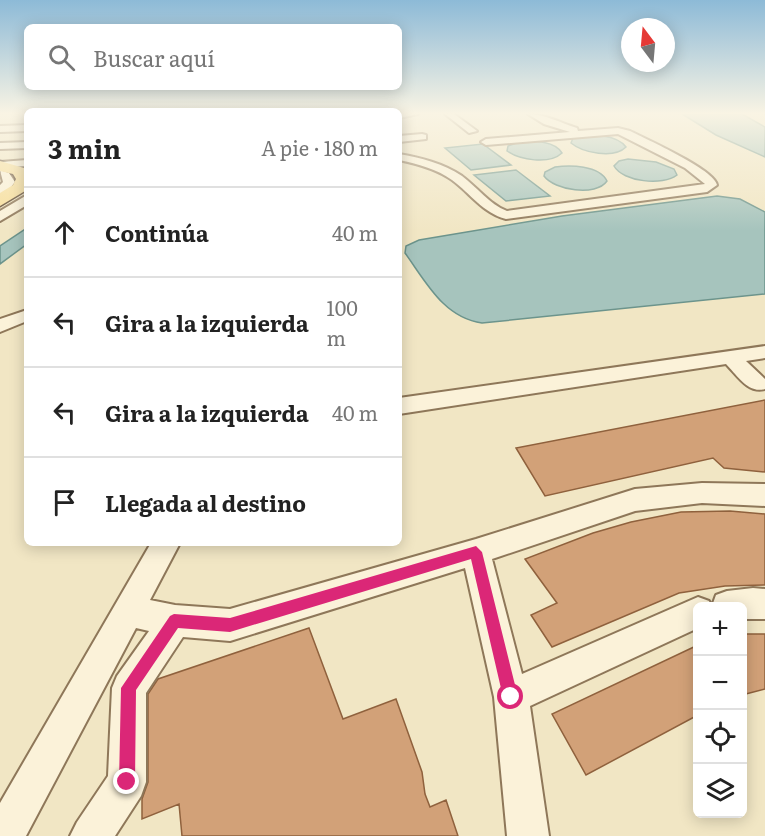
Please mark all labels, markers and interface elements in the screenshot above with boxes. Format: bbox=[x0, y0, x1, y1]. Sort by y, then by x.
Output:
north arrow bbox=[621, 18, 675, 72]
search box bbox=[24, 24, 402, 90]
icon: search bbox=[45, 41, 78, 74]
text: Buscar aquí bbox=[93, 41, 215, 74]
text: 3 min bbox=[48, 128, 121, 167]
text: A pie · 180 m bbox=[261, 132, 378, 162]
icon: ahead bbox=[48, 216, 81, 249]
text: Continúa bbox=[105, 216, 209, 249]
text: 40 m bbox=[332, 217, 378, 247]
text: 100 m bbox=[327, 292, 358, 352]
icon: left bbox=[48, 306, 81, 339]
text: Gira a la izquierda bbox=[105, 306, 309, 339]
icon: left bbox=[48, 396, 81, 429]
text: Gira a la izquierda bbox=[105, 396, 309, 429]
text: 40 m bbox=[332, 397, 378, 427]
icon: arrive bbox=[48, 486, 81, 519]
text: Llegada al destino bbox=[105, 486, 306, 519]
map controls bbox=[693, 602, 747, 818]
button: + bbox=[693, 602, 747, 656]
button: − bbox=[693, 656, 747, 710]
route start bbox=[497, 683, 523, 709]
button: locate bbox=[693, 710, 747, 764]
button: layers bbox=[693, 764, 747, 818]
route end bbox=[113, 768, 139, 794]

